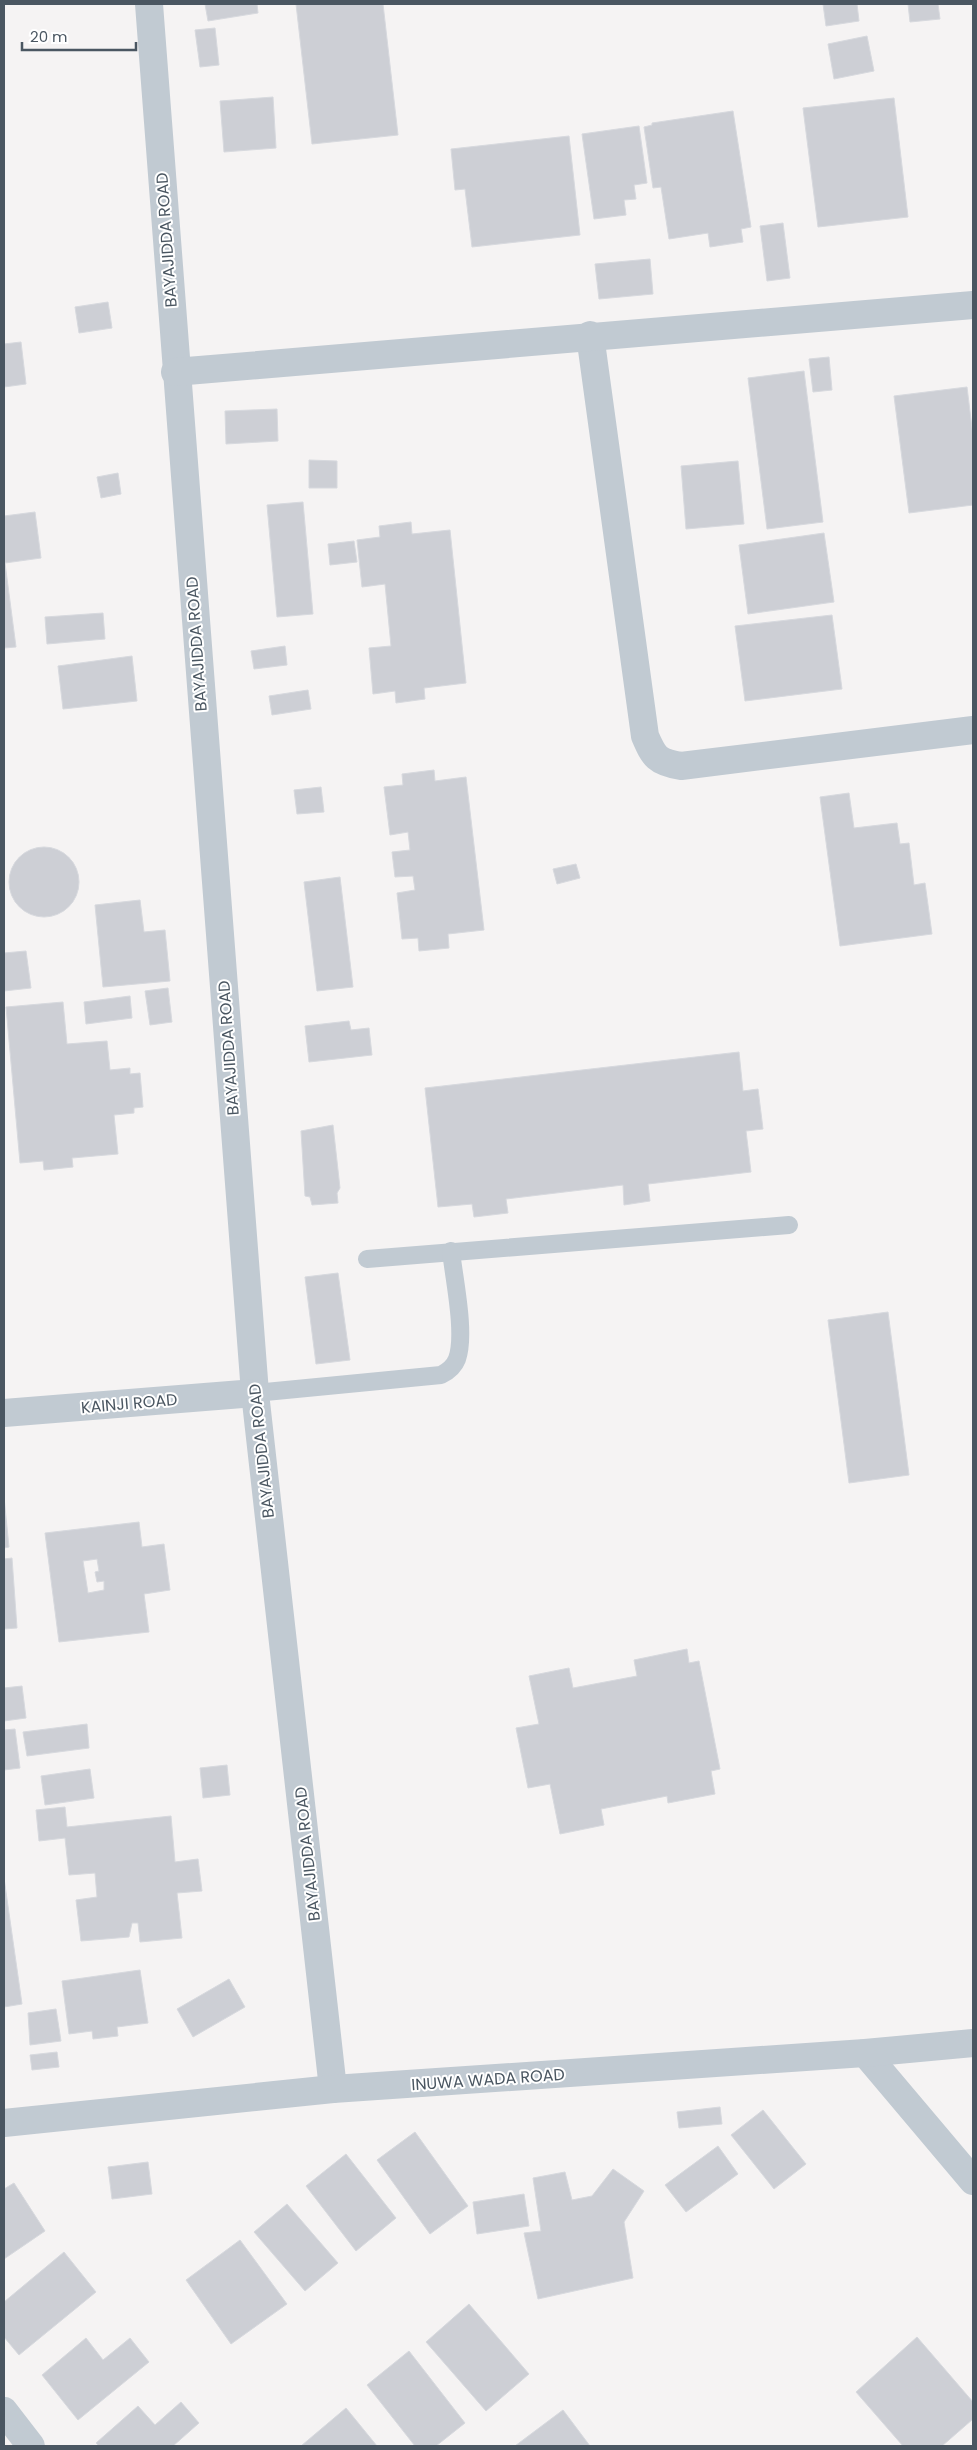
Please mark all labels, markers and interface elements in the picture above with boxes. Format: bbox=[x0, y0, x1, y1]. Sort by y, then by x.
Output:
scale bar bbox=[22, 20, 136, 52]
text: 20 m bbox=[30, 26, 68, 47]
street label: BAYAJIDDA ROAD bbox=[150, 172, 183, 308]
street label: BAYAJIDDA ROAD bbox=[180, 576, 213, 712]
street label: BAYAJIDDA ROAD bbox=[212, 980, 245, 1116]
street label: BAYAJIDDA ROAD bbox=[243, 1383, 280, 1519]
street label: KAINJI ROAD bbox=[80, 1388, 178, 1419]
street label: BAYAJIDDA ROAD bbox=[289, 1786, 326, 1922]
street label: INUWA WADA ROAD bbox=[411, 2063, 566, 2096]

